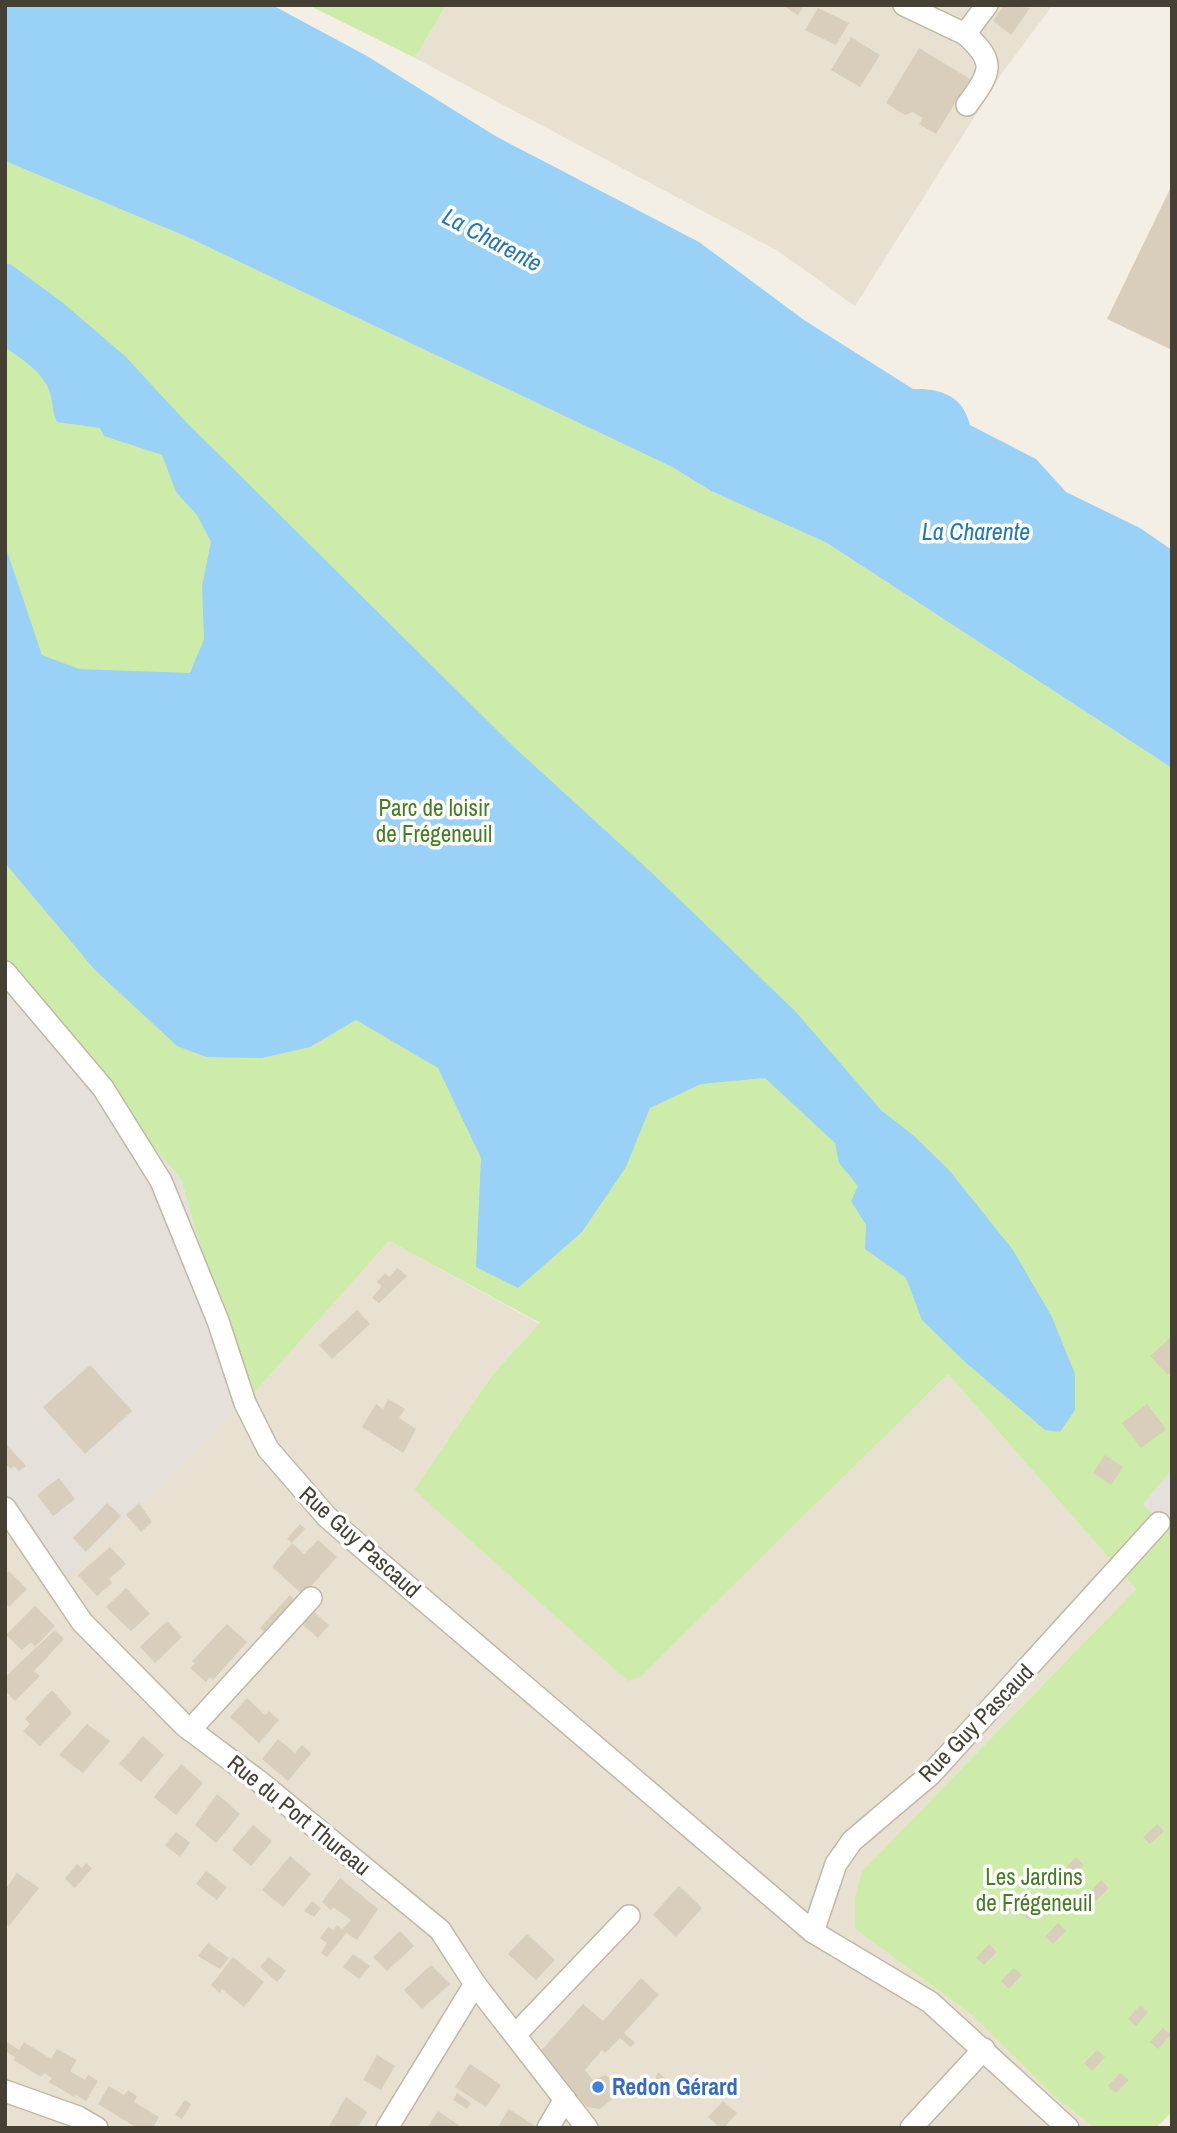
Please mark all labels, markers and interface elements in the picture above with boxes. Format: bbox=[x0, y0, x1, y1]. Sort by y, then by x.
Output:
water label: La Charente bbox=[437, 200, 548, 279]
water label: La Charente bbox=[922, 515, 1030, 547]
park label: Parc de loisir de Frégeneuil bbox=[376, 792, 492, 849]
street label: Rue Guy Pascaud bbox=[293, 1479, 428, 1604]
street label: Rue Guy Pascaud bbox=[911, 1657, 1040, 1788]
street label: Rue du Port Thureau bbox=[221, 1747, 377, 1882]
park label: Les Jardins de Frégeneuil bbox=[976, 1861, 1092, 1918]
place label: Redon Gérard bbox=[612, 2071, 738, 2102]
marker: Redon Gérard bbox=[590, 2079, 606, 2095]

